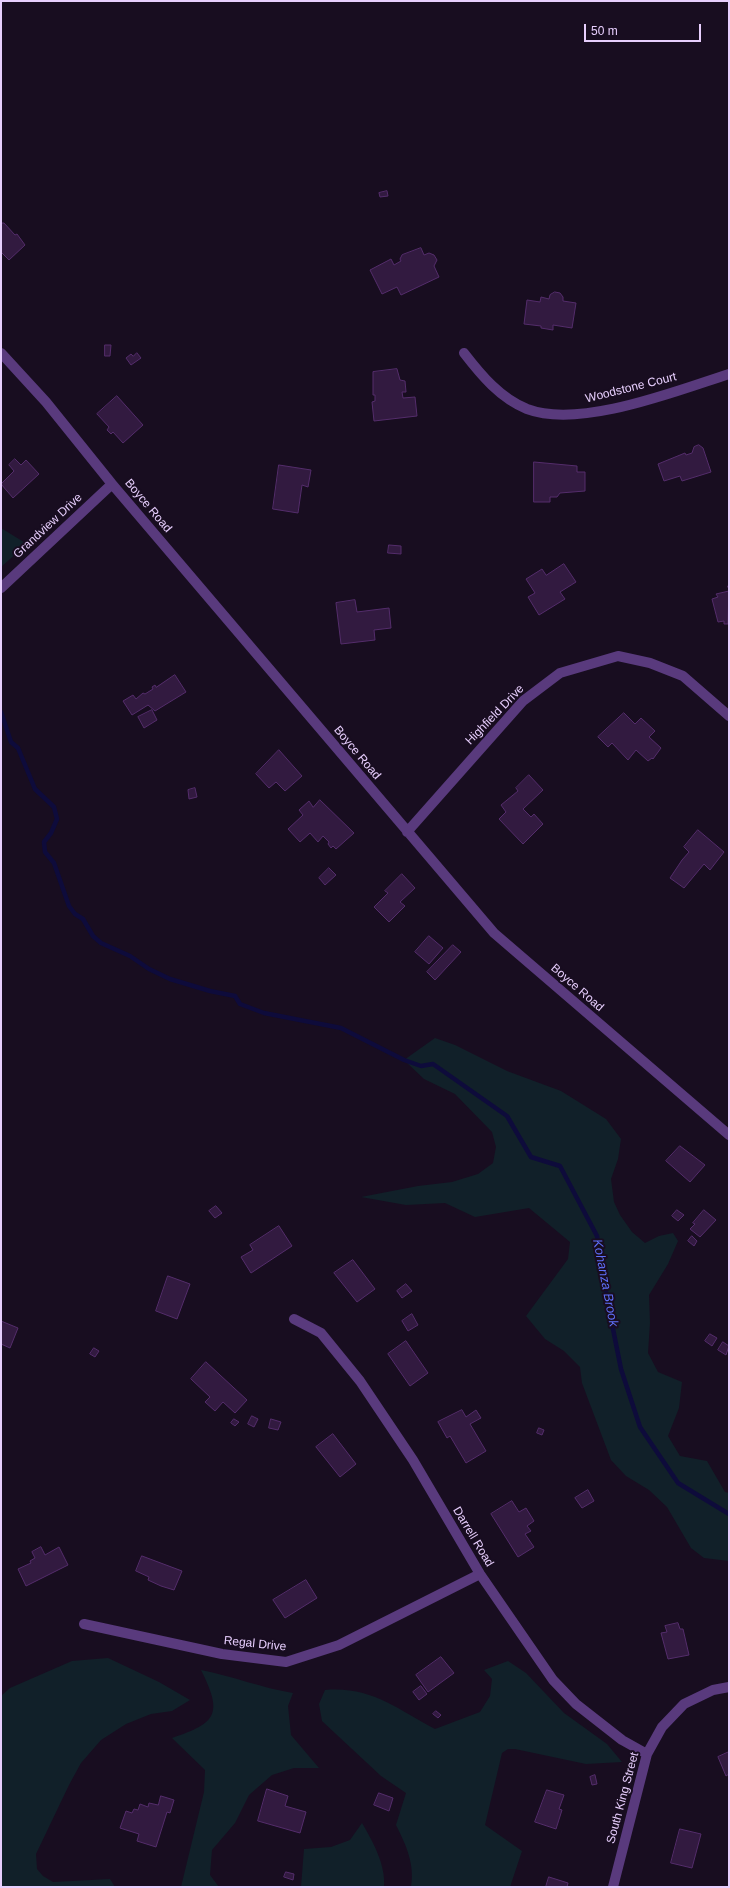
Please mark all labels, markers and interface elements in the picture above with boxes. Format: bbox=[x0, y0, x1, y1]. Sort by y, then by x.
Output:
scale bar bbox=[586, 16, 703, 42]
text: 50 m bbox=[591, 24, 618, 38]
street label: Woodstone Court bbox=[584, 370, 678, 406]
street label: Boyce Road bbox=[121, 476, 175, 536]
street label: Grandview Drive bbox=[11, 490, 85, 562]
street label: Highfield Drive bbox=[463, 682, 527, 748]
street label: Boyce Road bbox=[330, 723, 384, 783]
street label: Boyce Road bbox=[548, 961, 606, 1015]
water label: Kohanza Brook bbox=[589, 1238, 621, 1328]
street label: Darrell Road bbox=[449, 1504, 497, 1570]
street label: Regal Drive bbox=[223, 1634, 287, 1654]
street label: South King Street bbox=[604, 1751, 642, 1845]

